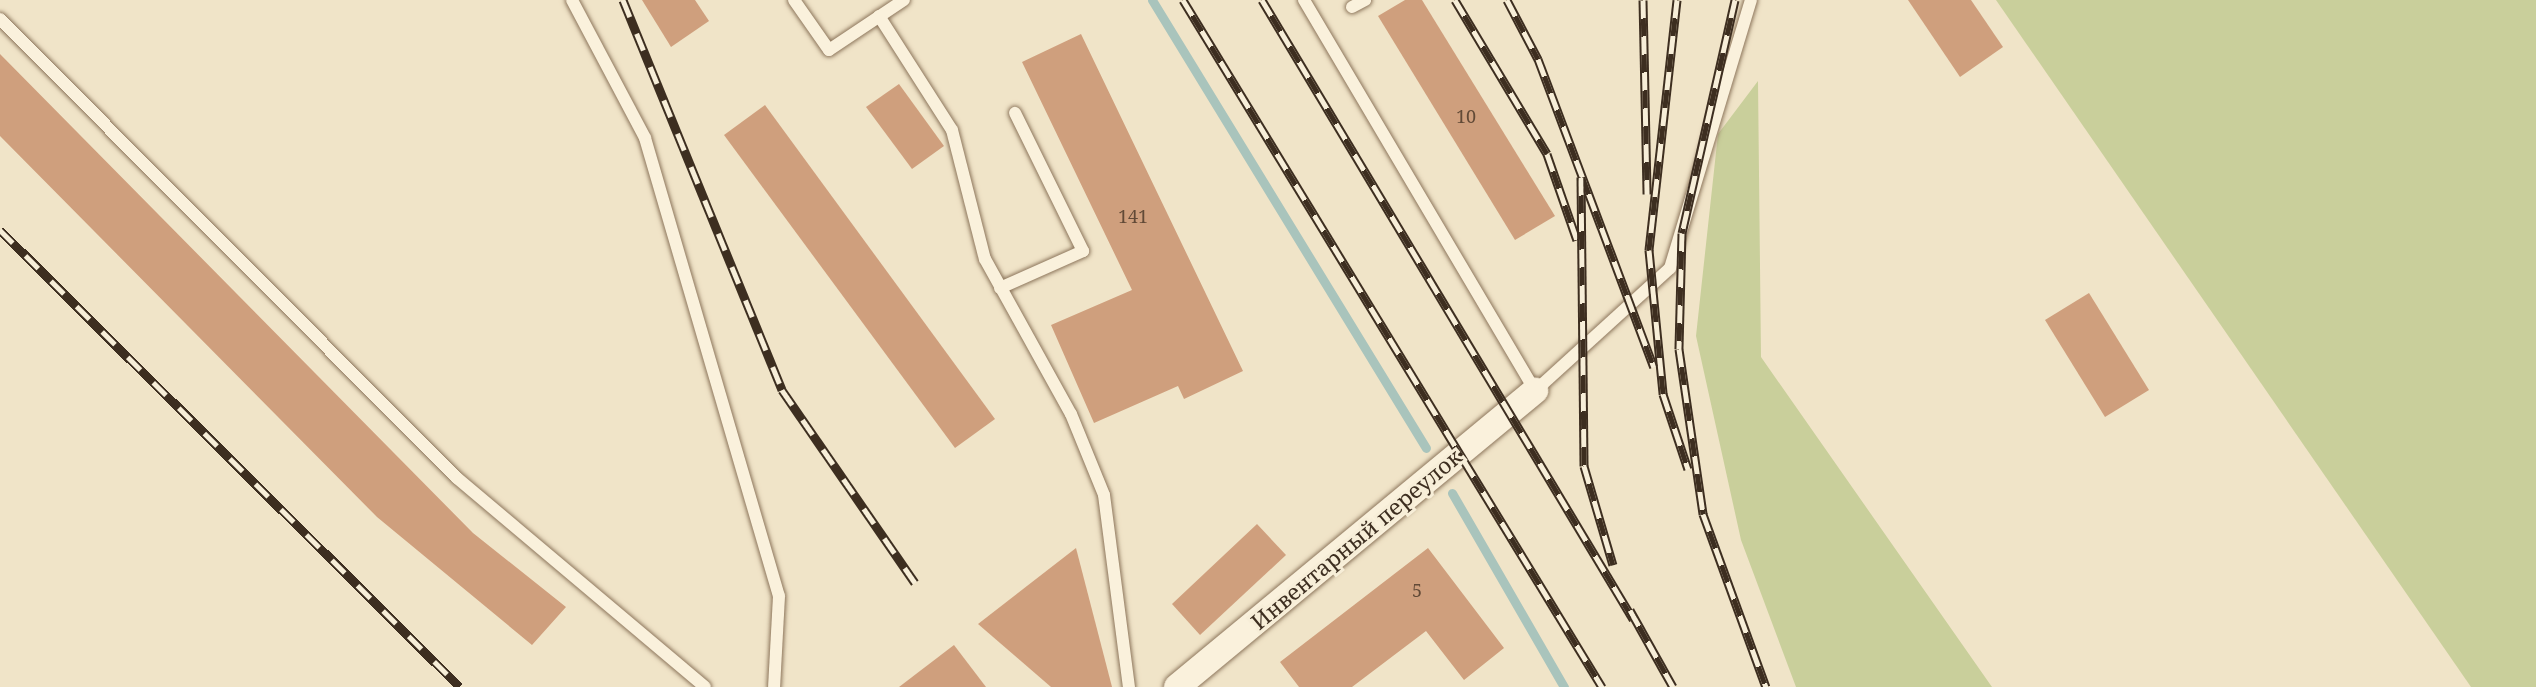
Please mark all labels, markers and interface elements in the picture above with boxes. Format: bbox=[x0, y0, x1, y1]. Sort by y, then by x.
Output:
house number: 10 bbox=[1456, 105, 1476, 127]
house number: 141 bbox=[1118, 205, 1148, 227]
street label: Инвентарный переулок bbox=[1245, 443, 1467, 635]
house number: 5 bbox=[1412, 579, 1422, 601]

